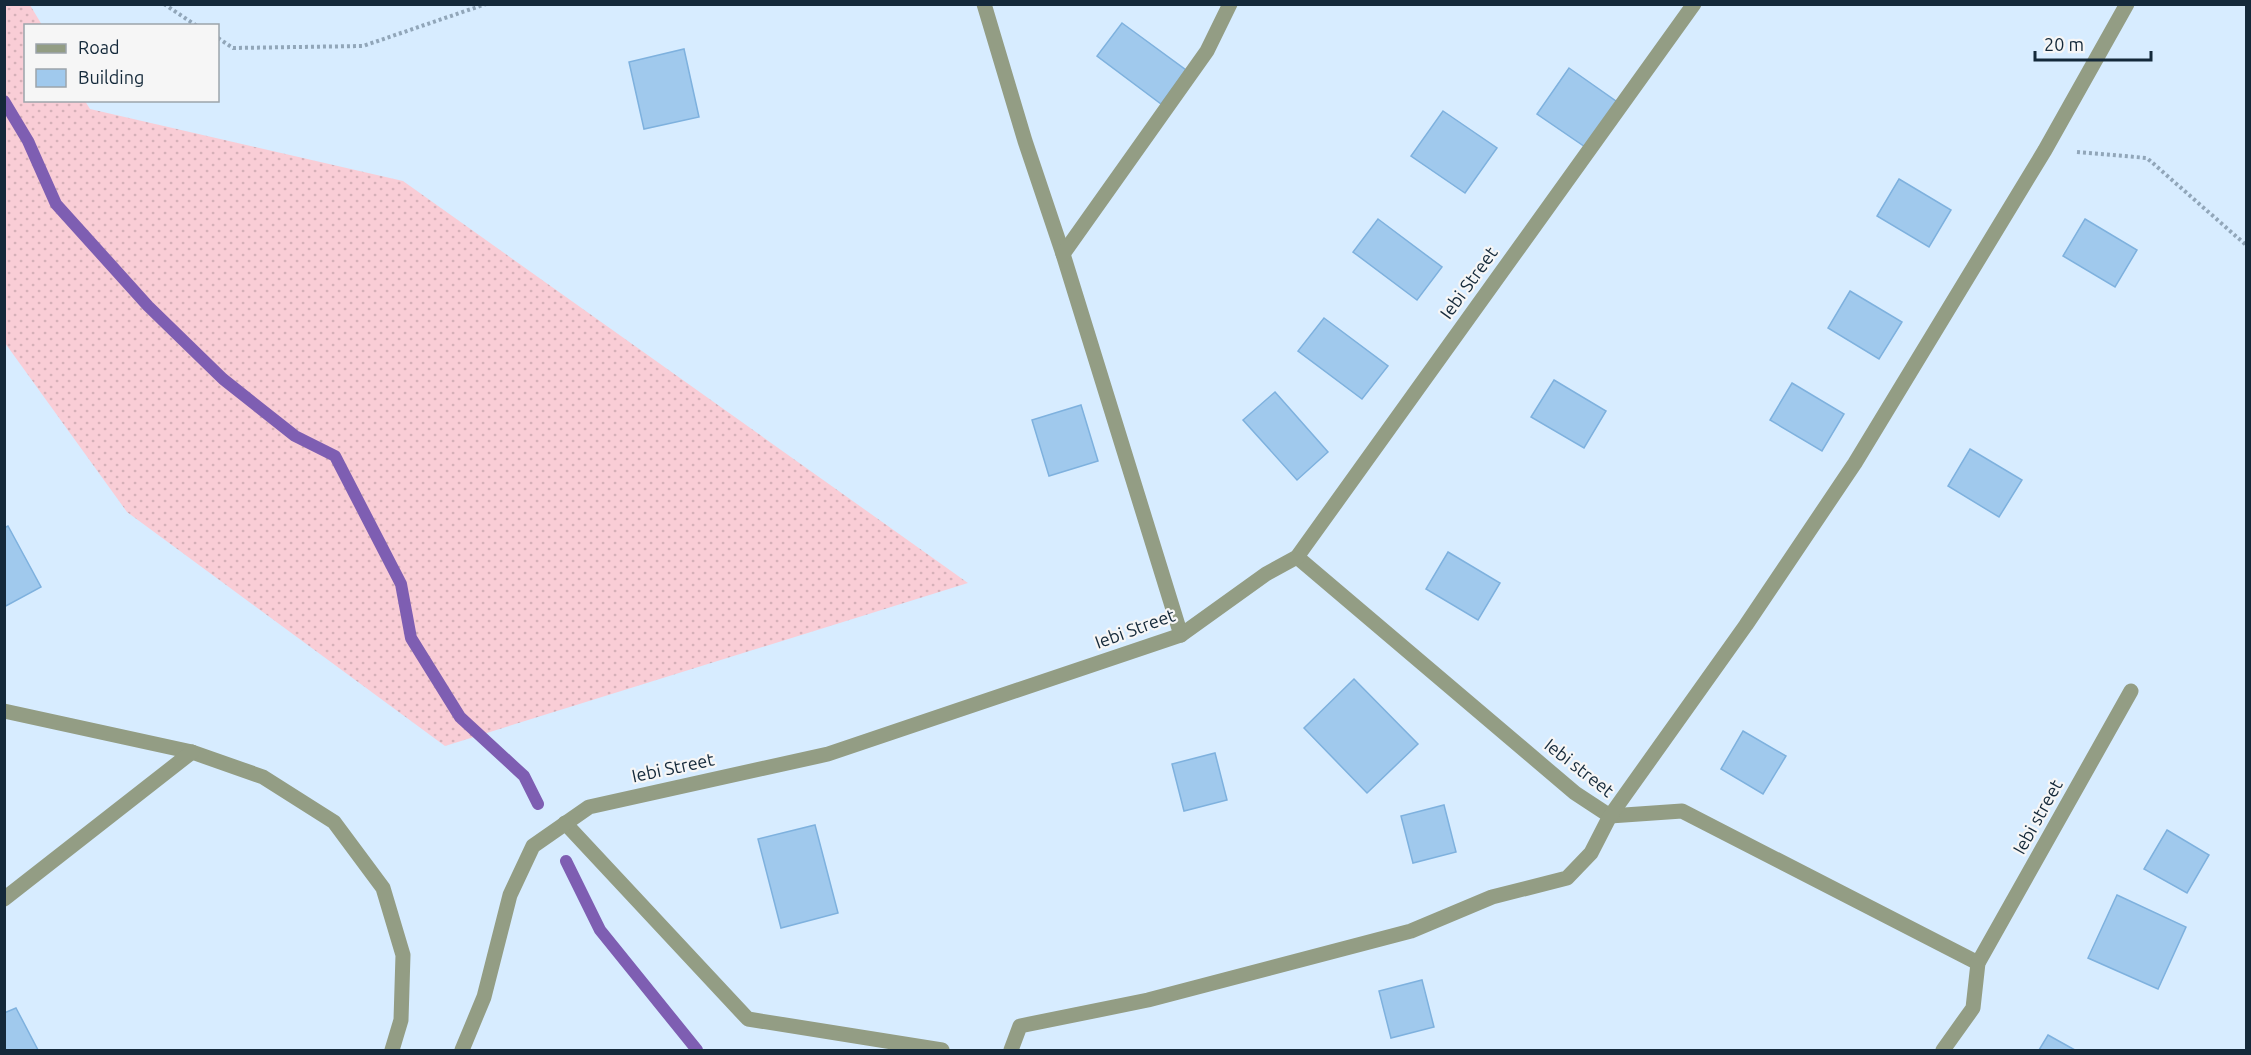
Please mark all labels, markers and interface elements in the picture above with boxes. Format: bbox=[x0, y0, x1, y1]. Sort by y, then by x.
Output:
legend bbox=[24, 24, 219, 102]
scale bar bbox=[2035, 24, 2150, 62]
text: 20 m bbox=[2044, 34, 2084, 54]
text: Road bbox=[78, 37, 120, 57]
text: Building bbox=[78, 67, 144, 87]
street label: Iebi Street bbox=[1435, 243, 1501, 322]
street label: Iebi Street bbox=[1092, 604, 1177, 652]
street label: Iebi street bbox=[1541, 734, 1618, 800]
street label: Iebi Street bbox=[630, 749, 716, 786]
street label: Iebi street bbox=[2008, 776, 2066, 857]

